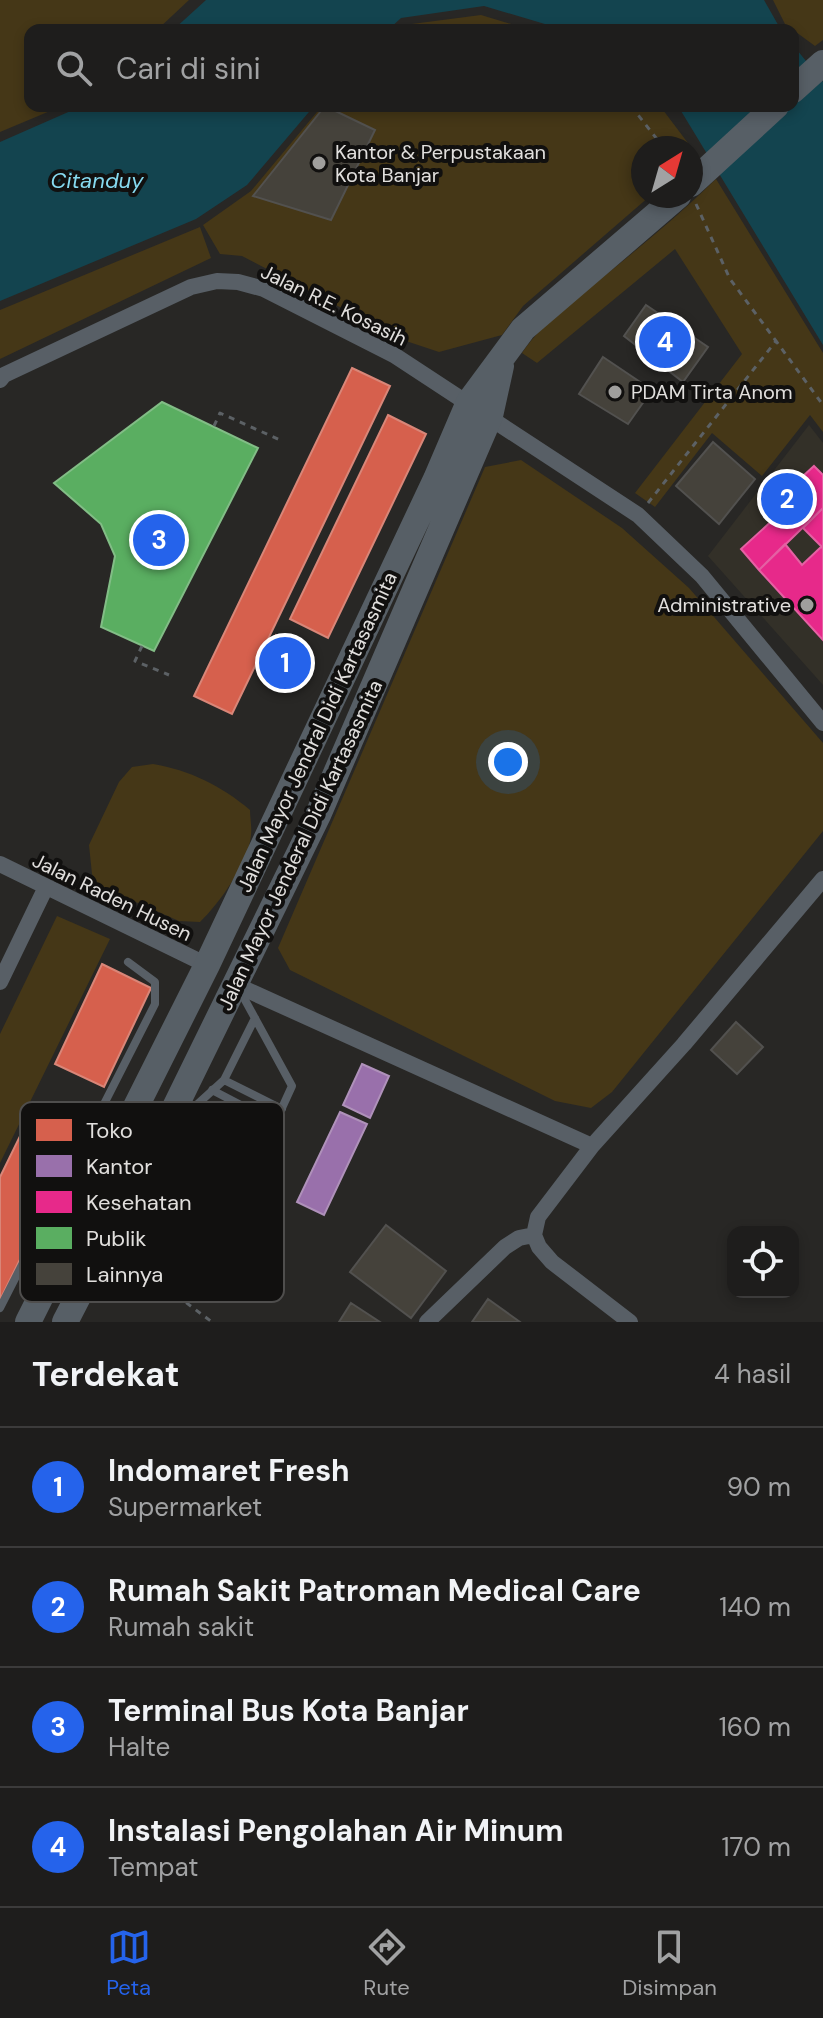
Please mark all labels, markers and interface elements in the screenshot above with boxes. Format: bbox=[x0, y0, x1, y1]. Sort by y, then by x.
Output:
search box bbox=[24, 24, 799, 112]
icon: search bbox=[52, 46, 96, 90]
text: Cari di sini bbox=[116, 49, 261, 88]
north arrow bbox=[631, 136, 703, 208]
place label: Kantor & Perpustakaan Kota Banjar bbox=[335, 139, 546, 188]
marker: Kantor & Perpustakaan Kota Banjar bbox=[310, 154, 328, 172]
water label: Citanduy bbox=[51, 166, 144, 195]
street label: Jalan R.E. Kosasih bbox=[257, 258, 411, 352]
pin: 4 bbox=[639, 312, 691, 372]
place label: PDAM Tirta Anom bbox=[631, 379, 793, 405]
marker: PDAM Tirta Anom bbox=[606, 383, 624, 401]
pin: 2 bbox=[761, 469, 813, 529]
pin: 3 bbox=[133, 510, 185, 570]
street label: Jalan Mayor Jendral Didi Kartasasmita bbox=[231, 568, 403, 896]
place label: Administrative bbox=[657, 592, 791, 618]
marker: Administrative bbox=[798, 596, 816, 614]
pin: 1 bbox=[259, 633, 311, 693]
street label: Jalan Mayor Jenderal Didi Kartasasmita bbox=[212, 676, 388, 1014]
your location bbox=[488, 742, 528, 782]
street label: Jalan Raden Husen bbox=[28, 847, 196, 947]
legend bbox=[20, 1102, 284, 1302]
text: Toko bbox=[86, 1116, 133, 1145]
text: Kantor bbox=[86, 1152, 152, 1181]
text: Kesehatan bbox=[86, 1188, 192, 1217]
text: Publik bbox=[86, 1224, 146, 1253]
map controls bbox=[727, 1226, 799, 1298]
button: locate bbox=[727, 1226, 799, 1298]
text: Lainnya bbox=[86, 1260, 163, 1289]
text: Terdekat bbox=[32, 1352, 180, 1397]
text: 4 hasil bbox=[714, 1357, 791, 1391]
text: Indomaret Fresh bbox=[108, 1451, 350, 1490]
text: 1 bbox=[53, 1470, 63, 1504]
text: 90 m bbox=[727, 1470, 791, 1504]
text: Supermarket bbox=[108, 1490, 262, 1524]
text: Rumah Sakit Patroman Medical Care bbox=[108, 1571, 641, 1610]
text: 2 bbox=[50, 1590, 66, 1624]
text: 140 m bbox=[719, 1590, 791, 1624]
text: Rumah sakit bbox=[108, 1610, 254, 1644]
text: Terminal Bus Kota Banjar bbox=[108, 1691, 469, 1730]
text: 3 bbox=[50, 1710, 66, 1744]
text: 160 m bbox=[719, 1710, 791, 1744]
text: Halte bbox=[108, 1730, 170, 1764]
text: Instalasi Pengolahan Air Minum bbox=[108, 1811, 564, 1850]
text: 4 bbox=[50, 1830, 66, 1864]
text: 170 m bbox=[722, 1830, 791, 1864]
text: Tempat bbox=[108, 1850, 198, 1884]
tab: Peta bbox=[106, 1925, 151, 2002]
tab: Rute bbox=[363, 1925, 410, 2002]
tab: Disimpan bbox=[622, 1925, 717, 2002]

